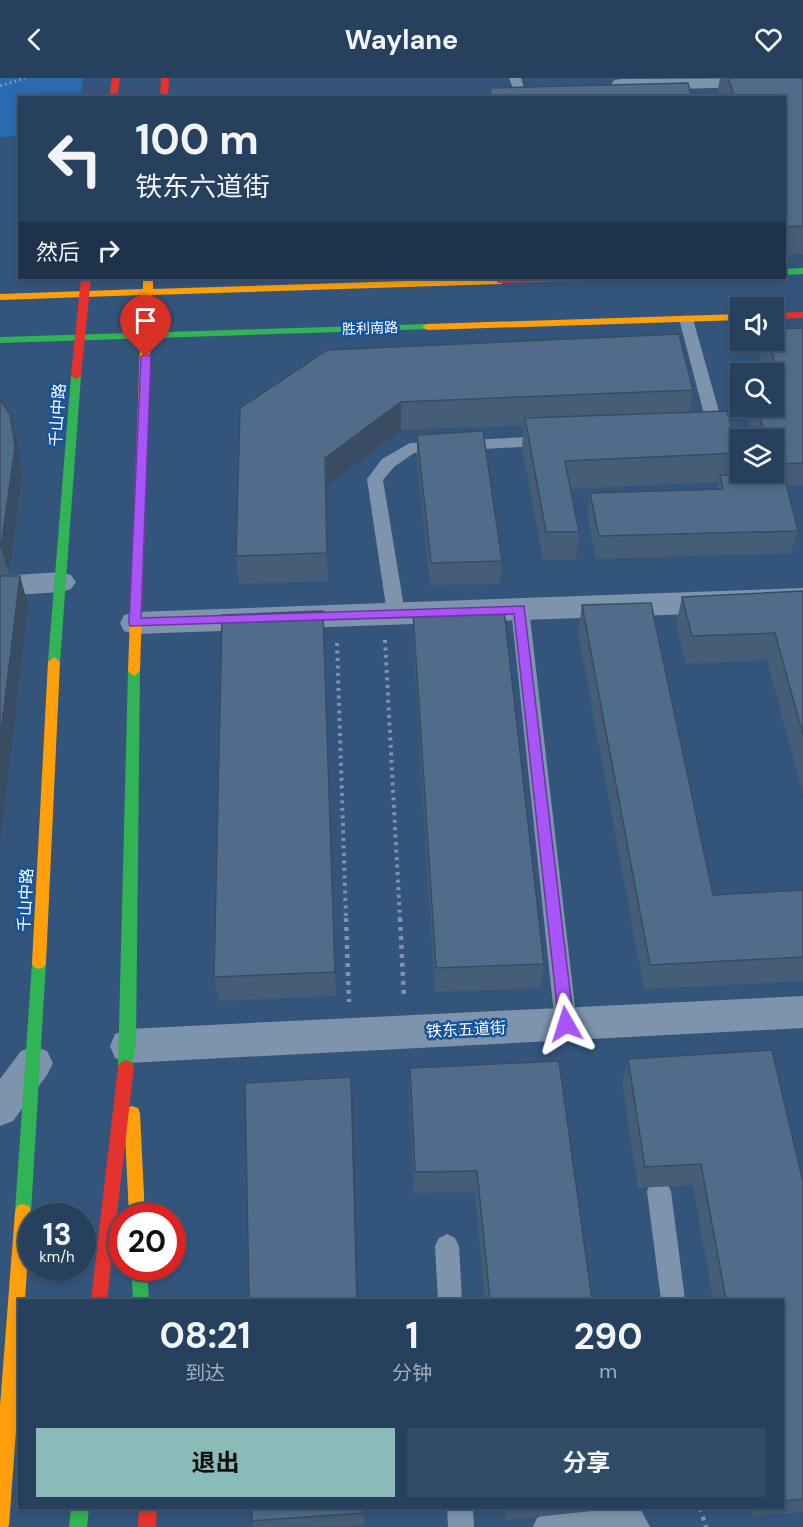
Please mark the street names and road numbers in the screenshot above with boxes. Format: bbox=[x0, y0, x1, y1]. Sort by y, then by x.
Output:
street label: 胜利南路 bbox=[342, 318, 398, 338]
street label: 千山中路 bbox=[45, 382, 70, 448]
street label: 千山中路 bbox=[13, 868, 38, 933]
street label: 铁东五道街 bbox=[426, 1017, 507, 1042]

